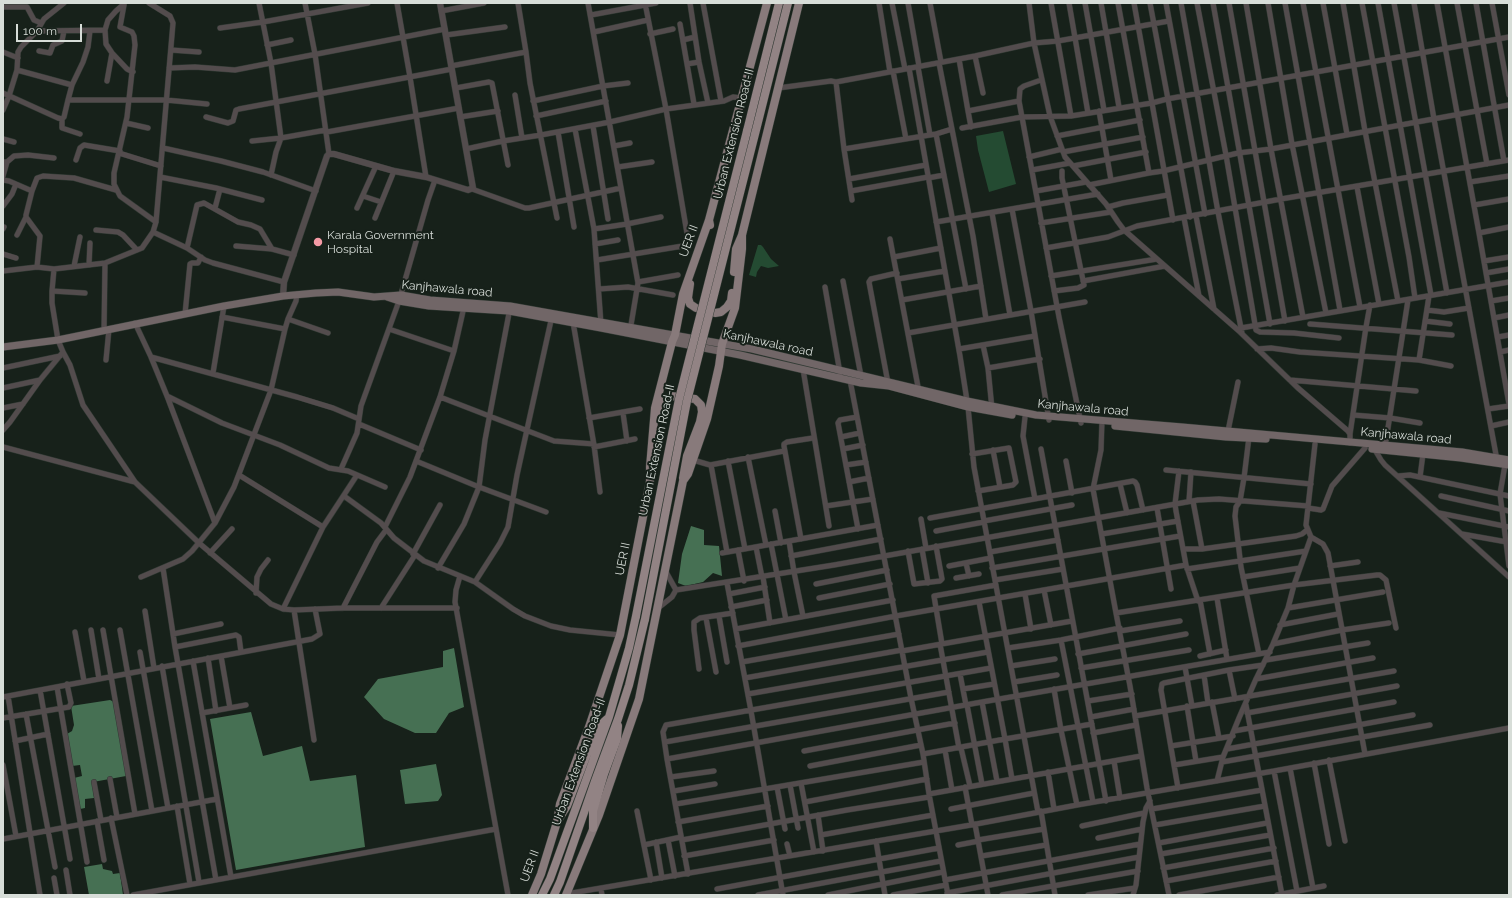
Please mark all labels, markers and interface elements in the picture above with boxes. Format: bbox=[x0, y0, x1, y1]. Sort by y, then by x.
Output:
scale bar bbox=[18, 16, 84, 42]
text: 100 m bbox=[23, 24, 57, 38]
street label: Urban Extension Road-II bbox=[711, 67, 757, 201]
street label: UER II bbox=[677, 223, 701, 259]
place label: Karala Government Hospital bbox=[327, 228, 434, 256]
marker: Karala Government Hospital bbox=[312, 236, 324, 248]
street label: Kanjhawala road bbox=[401, 278, 493, 300]
street label: Kanjhawala road bbox=[722, 326, 814, 360]
street label: Urban Extension Road-II bbox=[636, 383, 678, 517]
street label: Kanjhawala road bbox=[1037, 397, 1129, 419]
street label: Kanjhawala road bbox=[1360, 425, 1452, 447]
street label: UER II bbox=[613, 541, 633, 577]
street label: Urban Extension Road-II bbox=[549, 697, 609, 827]
street label: UER II bbox=[518, 848, 542, 884]

